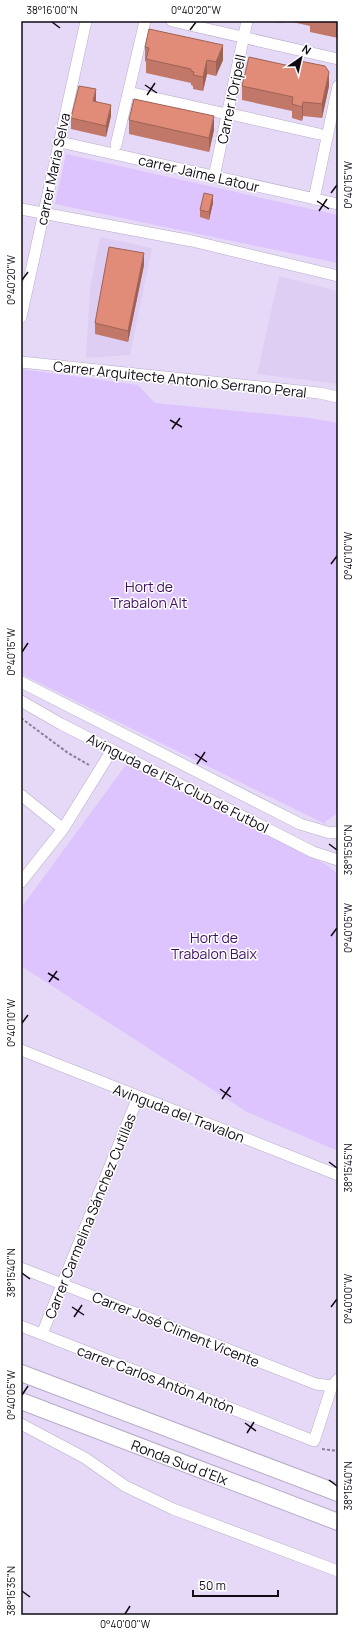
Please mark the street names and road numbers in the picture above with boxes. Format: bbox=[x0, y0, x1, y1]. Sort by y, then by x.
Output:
street label: Carrer l'Oripell bbox=[212, 52, 250, 146]
street label: carrer Maria Selva bbox=[32, 111, 74, 227]
street label: carrer Jaime Latour bbox=[137, 150, 261, 196]
street label: Carrer Arquitecte Antonio Serrano Peral bbox=[52, 356, 308, 402]
street label: Avinguda de l'Elx Club de Futbol bbox=[84, 729, 272, 837]
street label: Avinguda del Travalon bbox=[111, 1079, 247, 1147]
street label: Carrer Carmelina Sánchez Cutillas bbox=[40, 1110, 140, 1322]
street label: Carrer José Climent Vicente bbox=[90, 1287, 262, 1371]
street label: carrer Carlos Antón Antón bbox=[75, 1340, 237, 1418]
street label: Ronda Sud d'Elx bbox=[129, 1435, 232, 1489]

